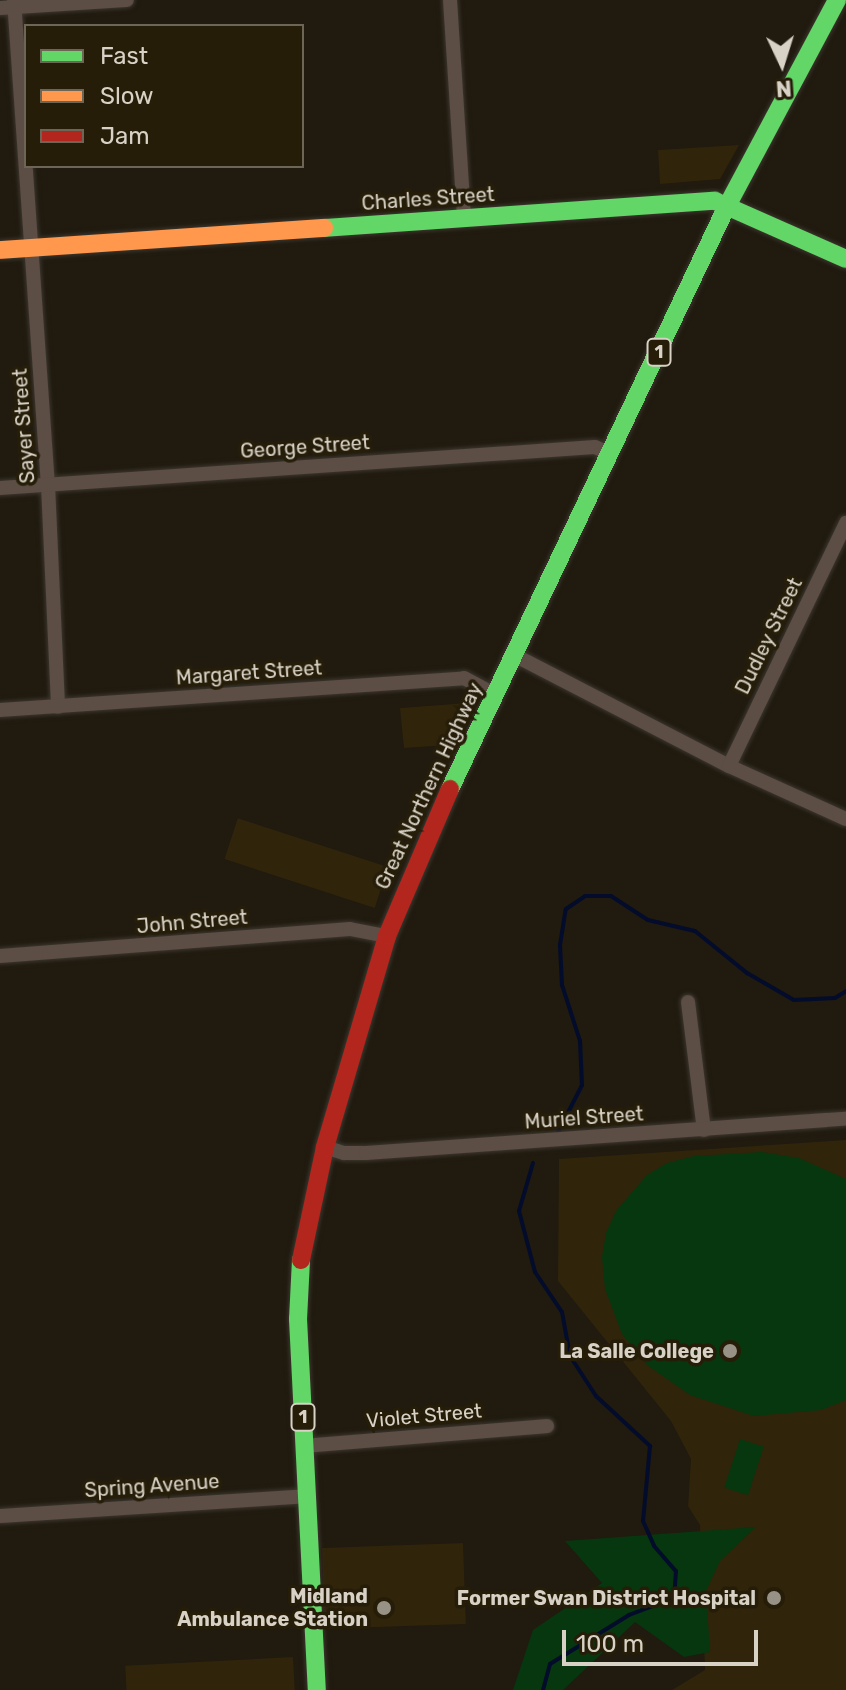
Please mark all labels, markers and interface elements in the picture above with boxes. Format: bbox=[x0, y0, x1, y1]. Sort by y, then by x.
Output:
legend bbox=[24, 24, 304, 168]
north arrow bbox=[742, 24, 822, 104]
text: Fast bbox=[100, 42, 148, 70]
text: N bbox=[775, 74, 793, 102]
text: Slow bbox=[100, 82, 153, 110]
text: Jam bbox=[100, 122, 150, 150]
street label: Charles Street bbox=[361, 182, 495, 216]
road number: 1 bbox=[645, 338, 673, 366]
street label: Sayer Street bbox=[8, 368, 40, 484]
street label: George Street bbox=[240, 431, 370, 463]
street label: Dudley Street bbox=[730, 574, 808, 698]
street label: Margaret Street bbox=[175, 656, 323, 690]
street label: Great Northern Highway bbox=[370, 679, 488, 893]
street label: John Street bbox=[136, 905, 248, 939]
street label: Muriel Street bbox=[524, 1102, 644, 1134]
place label: La Salle College bbox=[559, 1339, 714, 1363]
marker: La Salle College bbox=[721, 1342, 739, 1360]
street label: Violet Street bbox=[365, 1399, 483, 1433]
road number: 1 bbox=[289, 1403, 317, 1431]
street label: Spring Avenue bbox=[83, 1469, 221, 1503]
place label: Midland Ambulance Station bbox=[177, 1584, 368, 1631]
place label: Former Swan District Hospital bbox=[456, 1586, 756, 1610]
marker: Former Swan District Hospital bbox=[763, 1587, 785, 1609]
marker: Midland Ambulance Station bbox=[375, 1599, 393, 1617]
scale bar bbox=[566, 1614, 762, 1664]
text: 100 m bbox=[576, 1630, 644, 1658]

